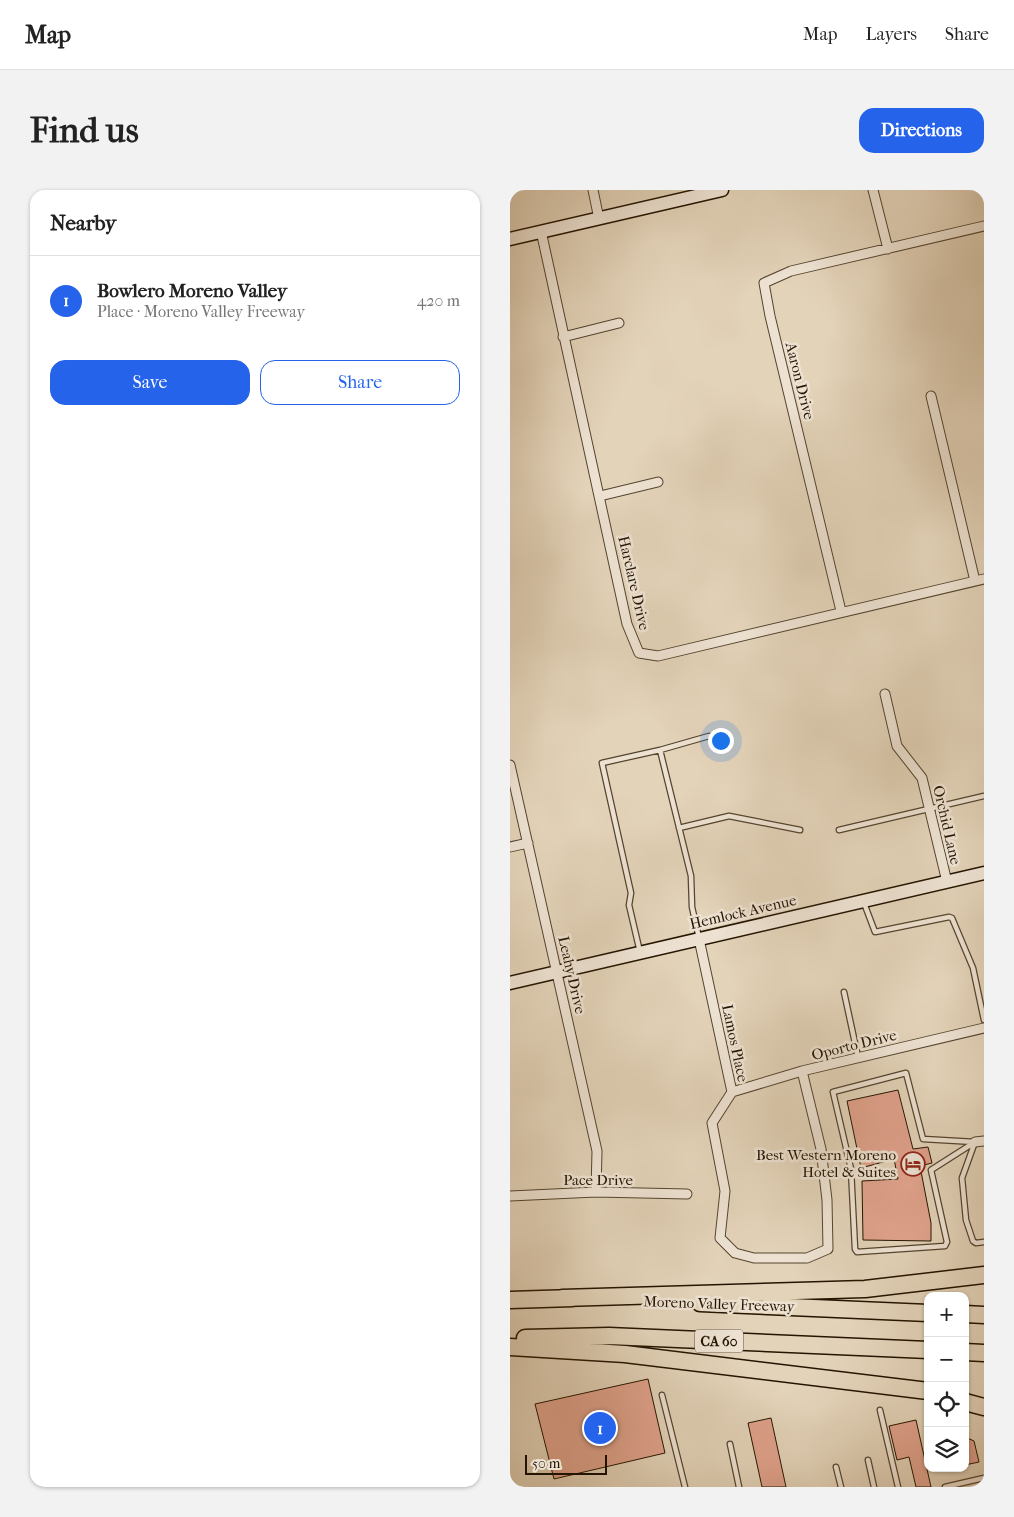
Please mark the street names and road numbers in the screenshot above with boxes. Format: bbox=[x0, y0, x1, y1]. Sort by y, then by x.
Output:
street label: Aaron Drive bbox=[781, 340, 818, 422]
street label: Harclare Drive bbox=[614, 534, 654, 633]
street label: Orchid Lane bbox=[929, 784, 965, 867]
street label: Hemlock Avenue bbox=[688, 891, 799, 933]
street label: Leahy Drive bbox=[554, 934, 590, 1016]
street label: Lamos Place bbox=[718, 1003, 752, 1084]
street label: Oporto Drive bbox=[810, 1026, 899, 1064]
street label: Pace Drive bbox=[563, 1171, 633, 1189]
street label: Moreno Valley Freeway bbox=[643, 1292, 796, 1316]
road number: CA 60 bbox=[695, 1330, 743, 1352]

